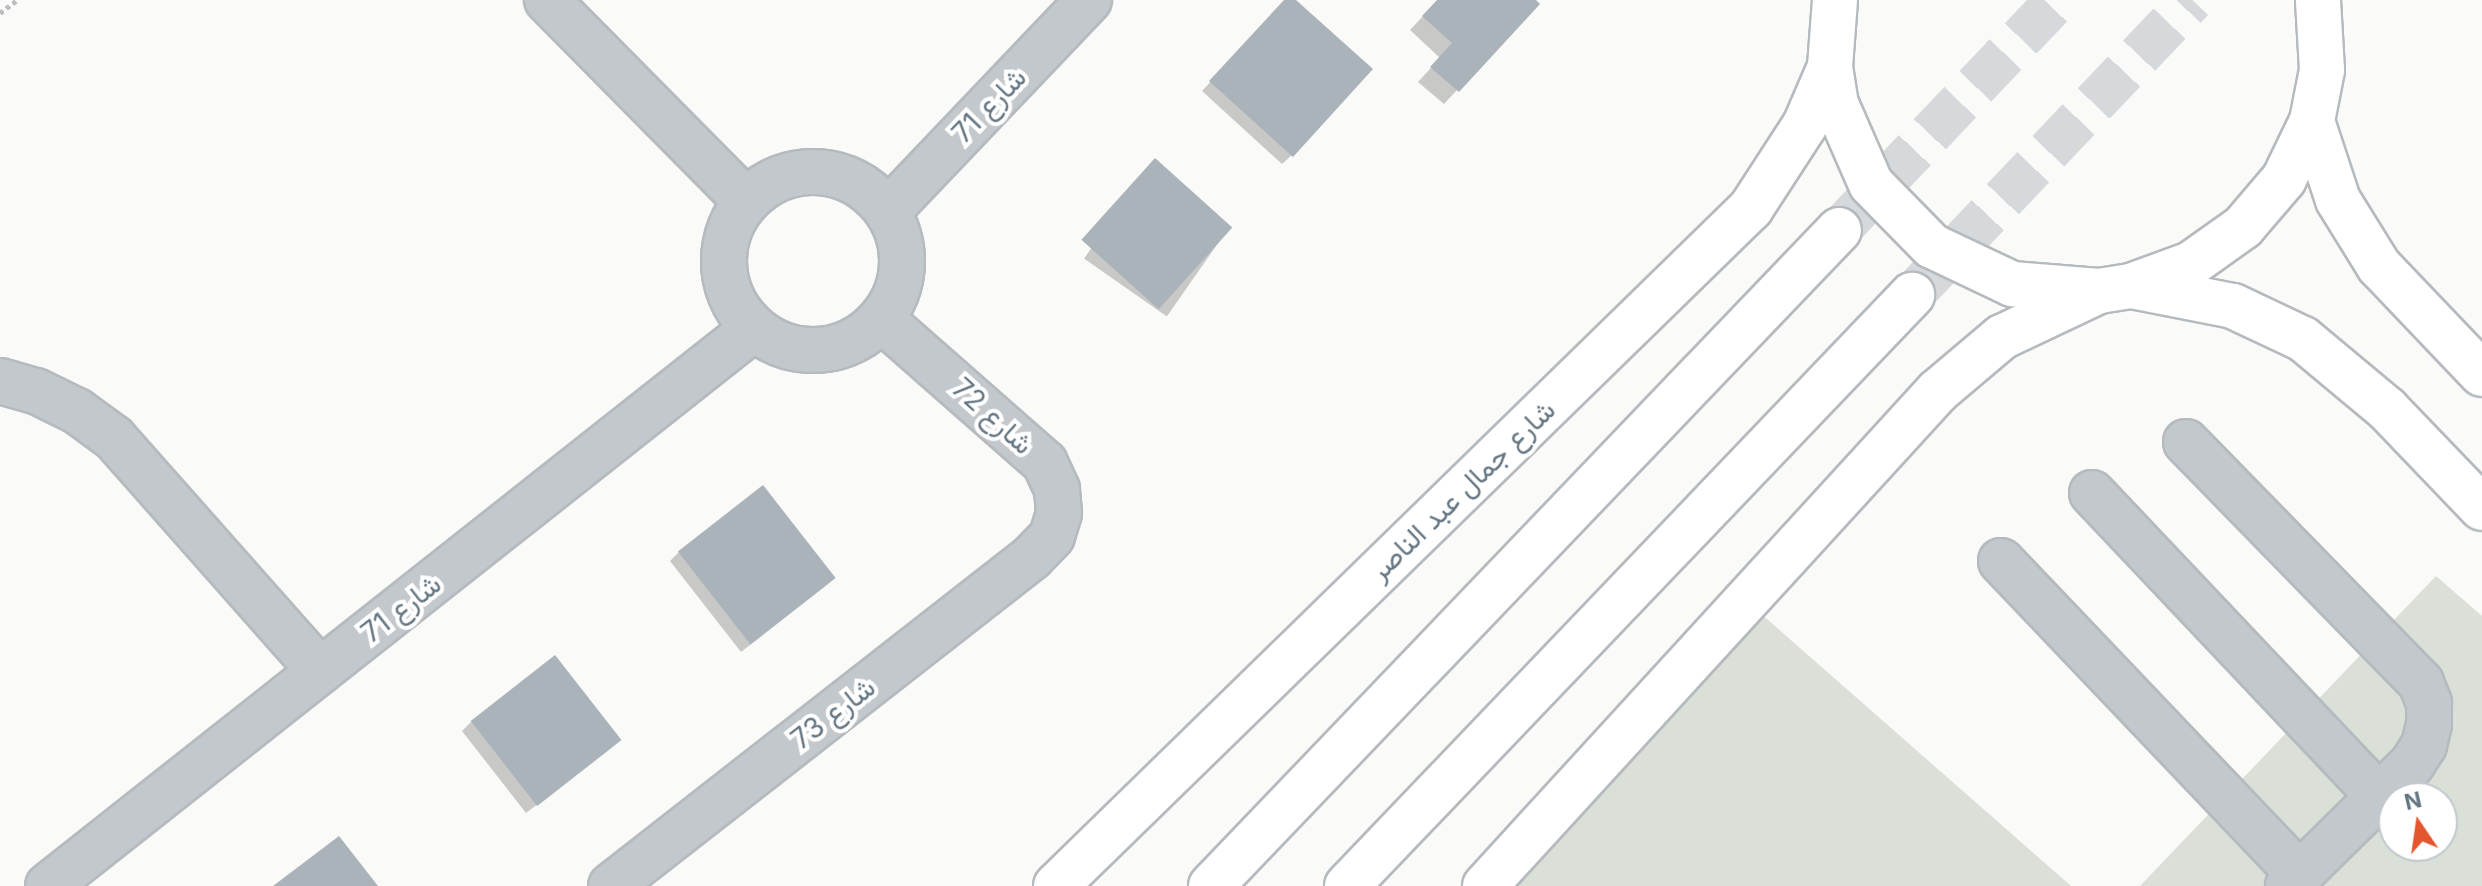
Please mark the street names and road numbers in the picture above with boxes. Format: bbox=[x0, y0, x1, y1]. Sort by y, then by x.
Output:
street label: شارع 71 bbox=[945, 60, 1033, 150]
street label: شارع 72 bbox=[946, 371, 1040, 461]
street label: شارع جمال عبد الناصر bbox=[1362, 393, 1562, 587]
street label: شارع 71 bbox=[355, 567, 447, 649]
street label: شارع 73 bbox=[784, 670, 882, 756]

